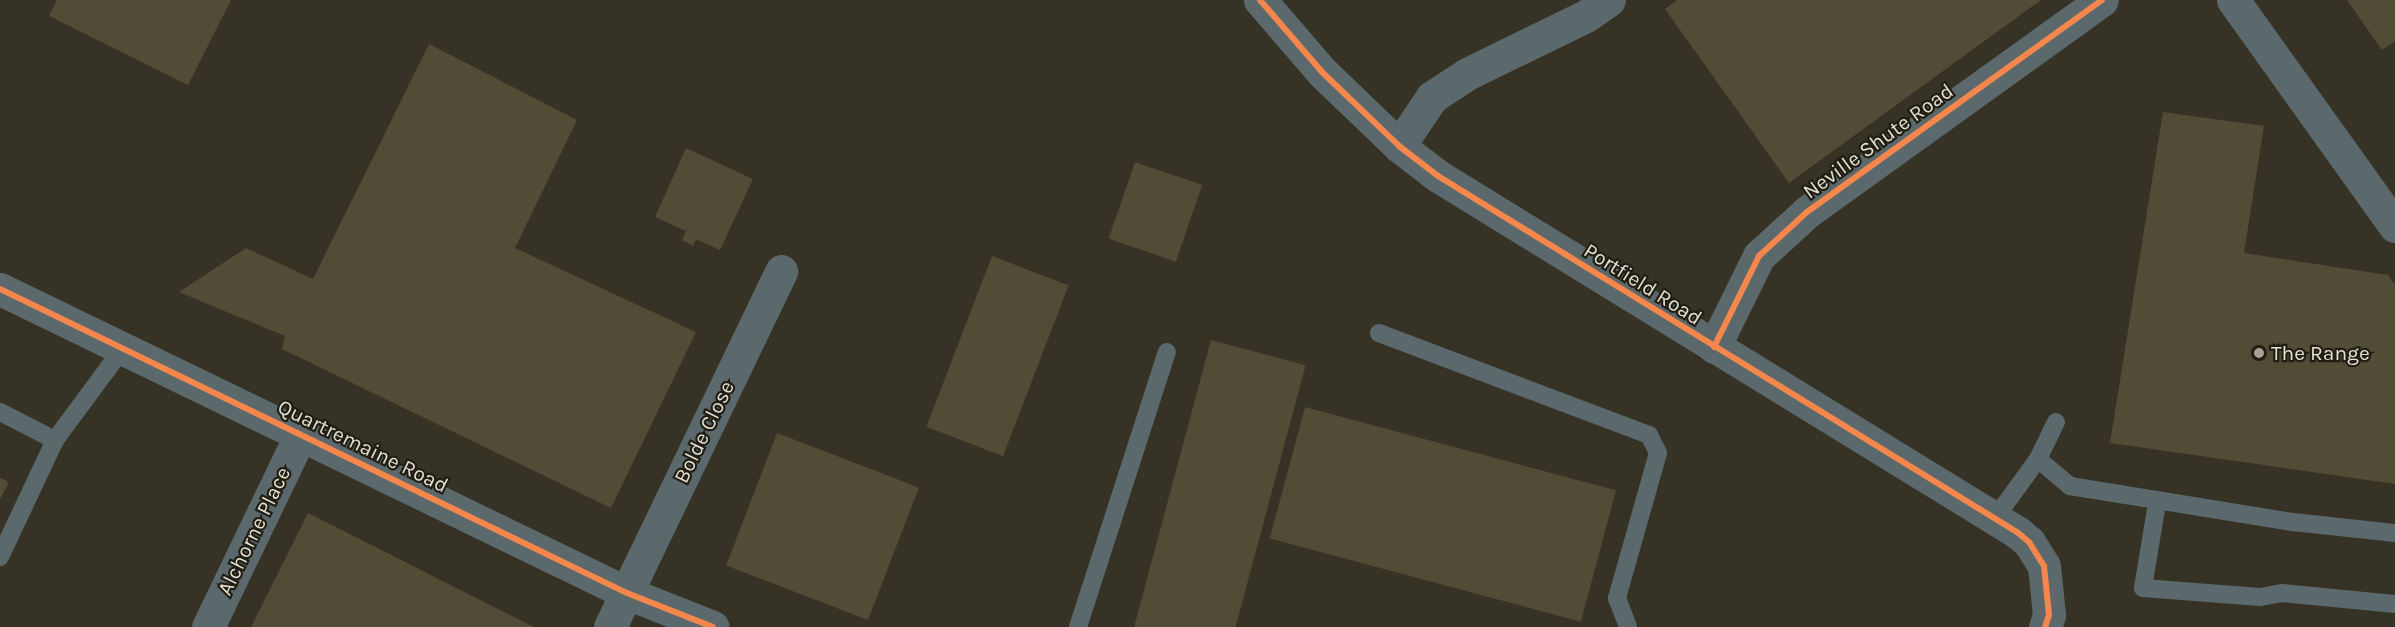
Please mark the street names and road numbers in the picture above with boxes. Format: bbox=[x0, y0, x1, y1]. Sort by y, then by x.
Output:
street label: Neville Shute Road bbox=[1798, 78, 1958, 204]
street label: Portfield Road bbox=[1579, 238, 1707, 330]
street label: Bolde Close bbox=[668, 377, 740, 487]
street label: Quartremaine Road bbox=[274, 394, 452, 498]
street label: Alchorne Place bbox=[212, 463, 296, 599]

